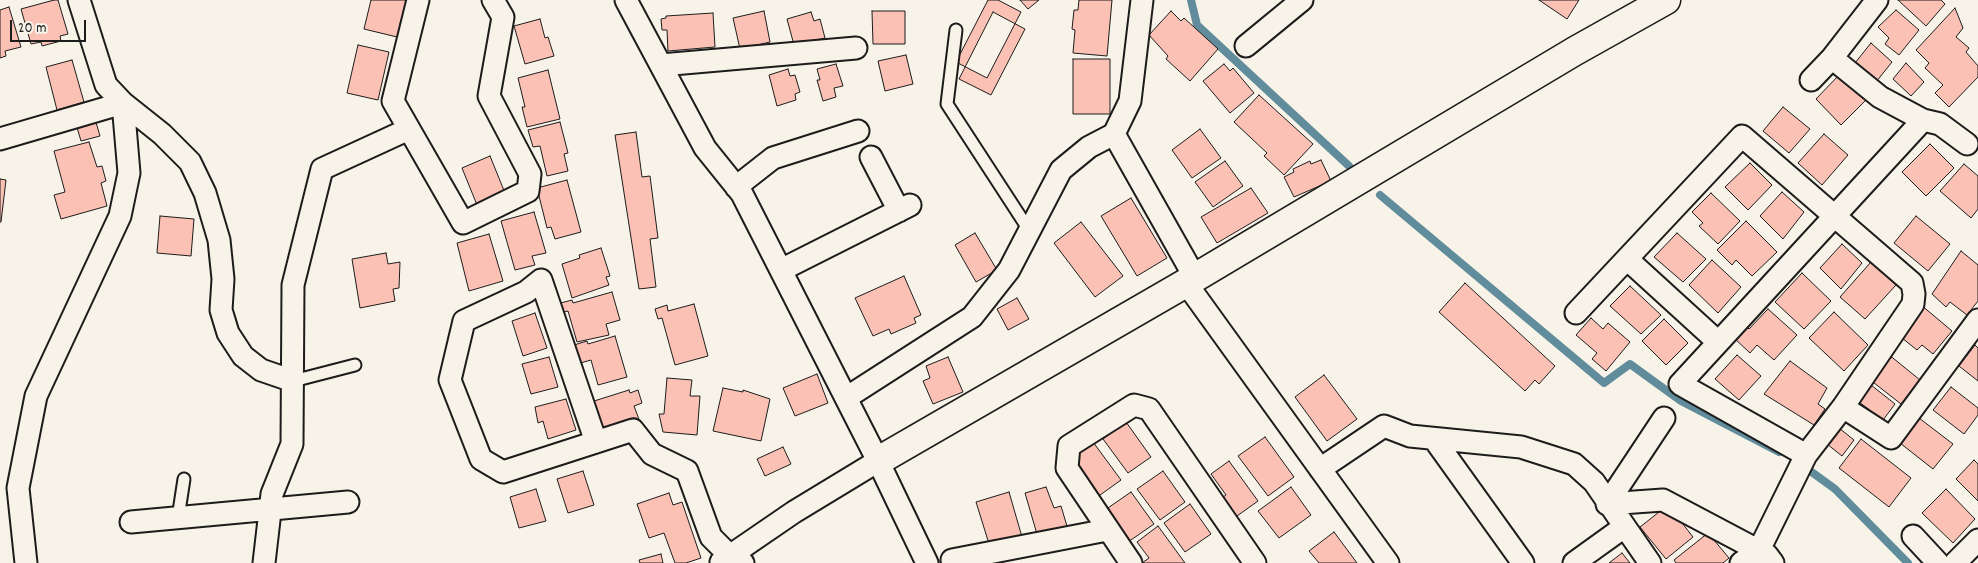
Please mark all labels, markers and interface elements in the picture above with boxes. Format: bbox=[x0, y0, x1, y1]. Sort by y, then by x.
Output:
scale bar bbox=[12, 10, 89, 42]
text: 20 m bbox=[18, 18, 46, 40]

